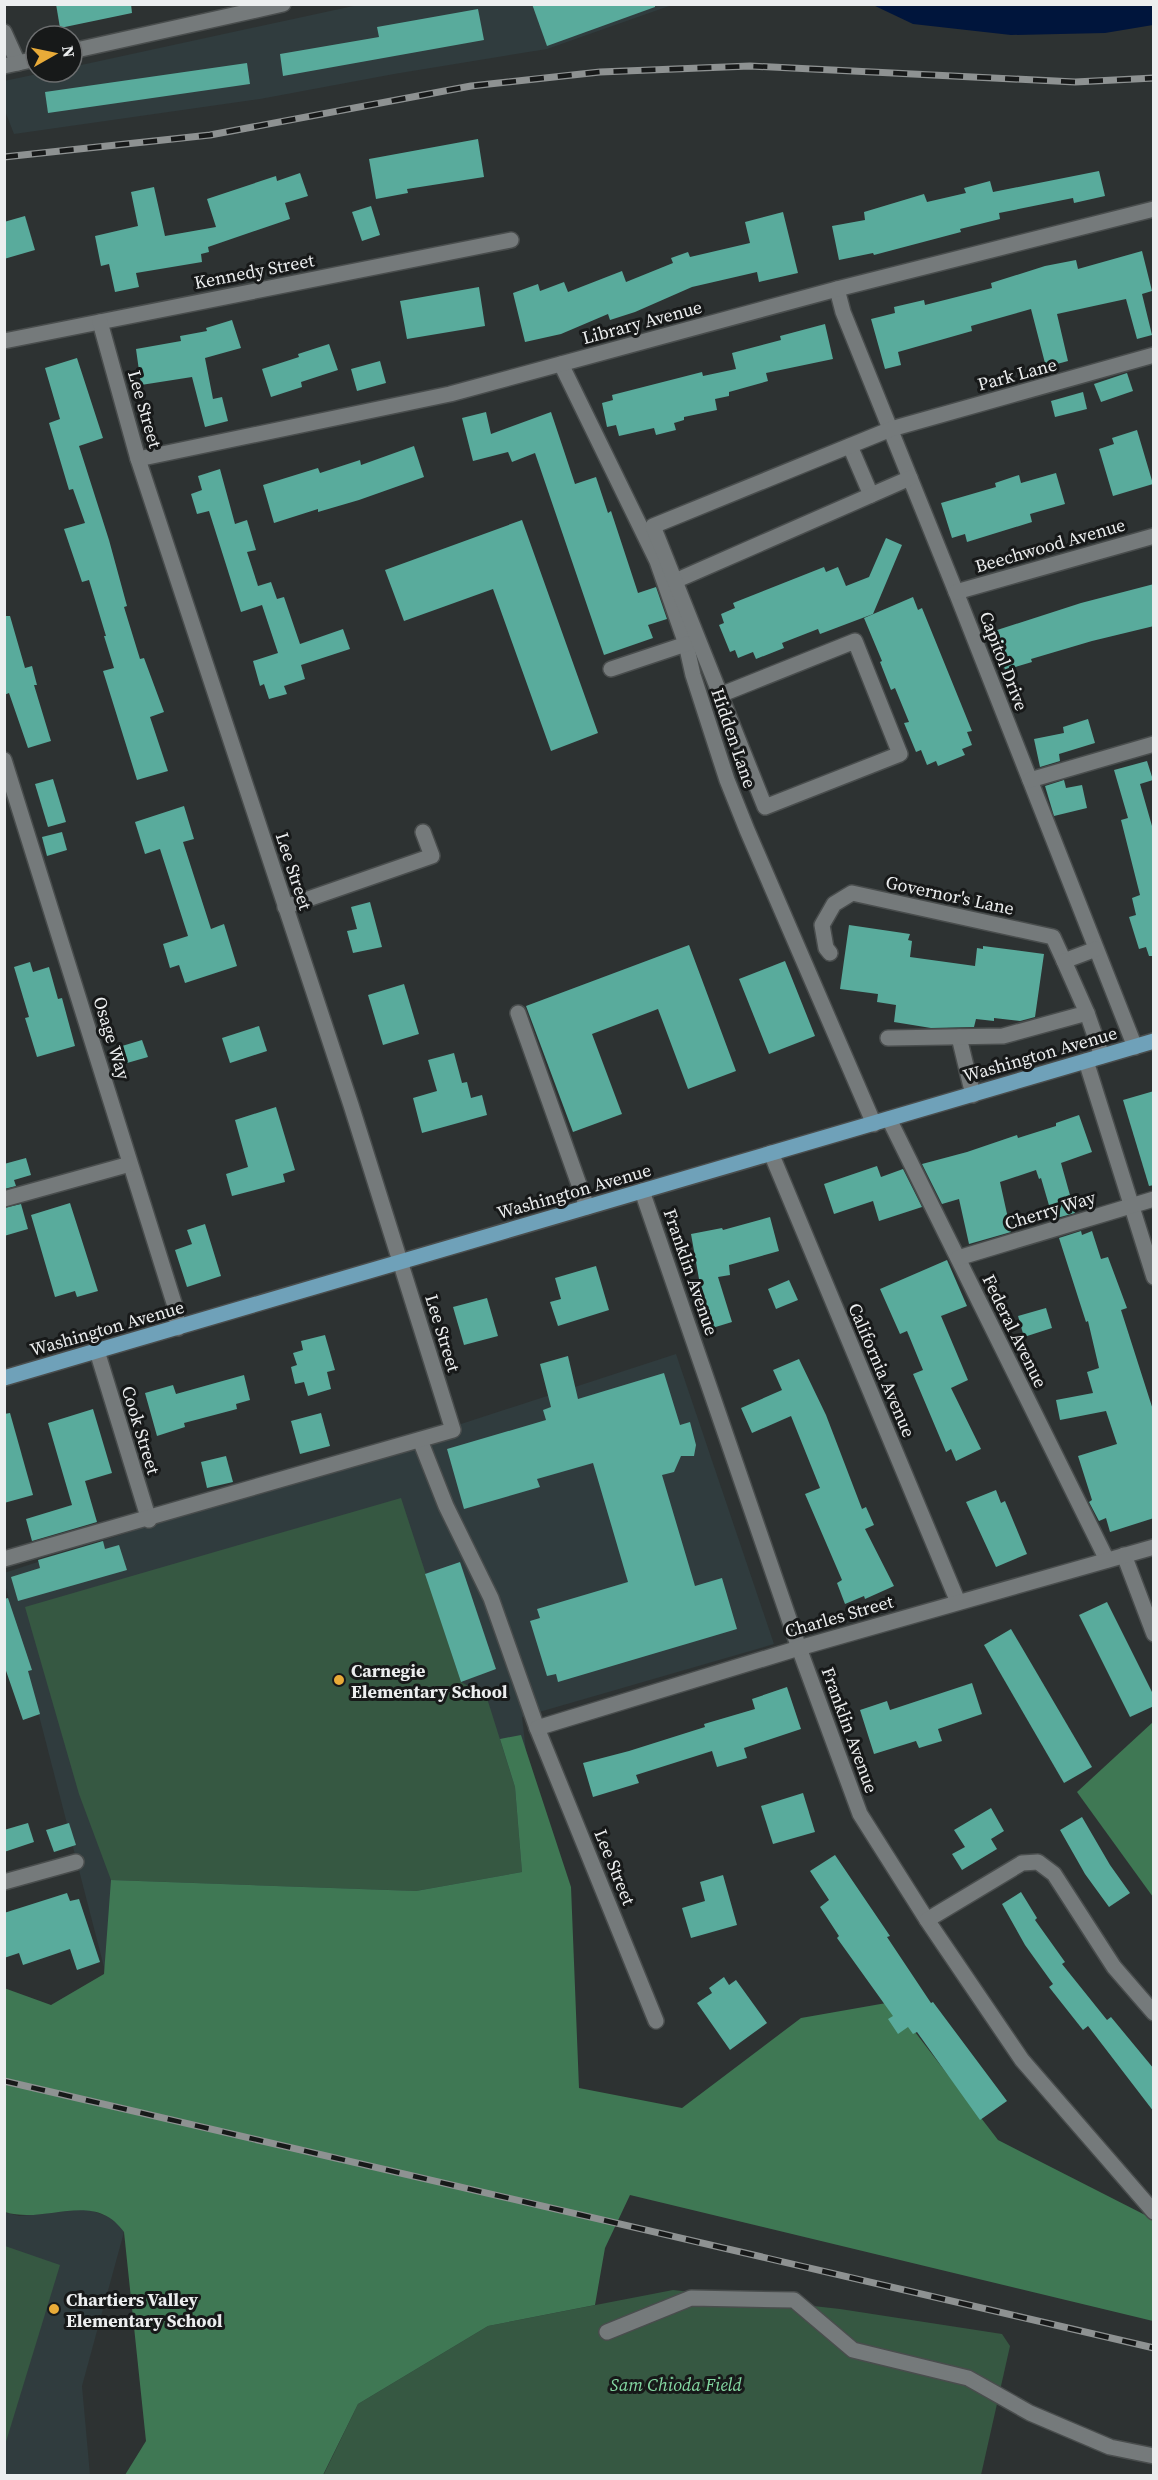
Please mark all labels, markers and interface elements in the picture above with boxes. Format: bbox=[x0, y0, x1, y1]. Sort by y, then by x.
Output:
north arrow bbox=[24, 24, 84, 84]
text: N bbox=[57, 44, 81, 59]
street label: Kennedy Street bbox=[192, 247, 316, 295]
street label: Library Avenue bbox=[579, 294, 705, 350]
street label: Park Lane bbox=[975, 351, 1059, 397]
street label: Lee Street bbox=[122, 367, 168, 451]
street label: Beechwood Avenue bbox=[972, 512, 1128, 578]
street label: Capitol Drive bbox=[974, 608, 1034, 714]
street label: Hidden Lane bbox=[705, 685, 763, 791]
street label: Lee Street bbox=[270, 829, 318, 913]
street label: Governor's Lane bbox=[883, 869, 1017, 921]
street label: Osage Way bbox=[88, 993, 137, 1083]
street label: Washington Avenue bbox=[960, 1020, 1120, 1088]
street label: Washington Avenue bbox=[494, 1157, 654, 1225]
street label: Cherry Way bbox=[1001, 1184, 1099, 1236]
street label: Franklin Avenue bbox=[658, 1205, 724, 1339]
street label: Federal Avenue bbox=[977, 1270, 1053, 1392]
street label: Lee Street bbox=[419, 1291, 467, 1375]
street label: Washington Avenue bbox=[27, 1294, 187, 1362]
street label: California Avenue bbox=[842, 1299, 922, 1441]
street label: Cook Street bbox=[116, 1383, 166, 1478]
street label: Charles Street bbox=[782, 1589, 896, 1643]
place label: Carnegie Elementary School bbox=[351, 1658, 508, 1704]
street label: Franklin Avenue bbox=[816, 1664, 884, 1796]
marker: Carnegie Elementary School bbox=[332, 1673, 346, 1687]
street label: Lee Street bbox=[588, 1825, 642, 1909]
place label: Chartiers Valley Elementary School bbox=[66, 2287, 223, 2333]
marker: Chartiers Valley Elementary School bbox=[47, 2302, 61, 2316]
park label: Sam Chioda Field bbox=[610, 2372, 743, 2397]

